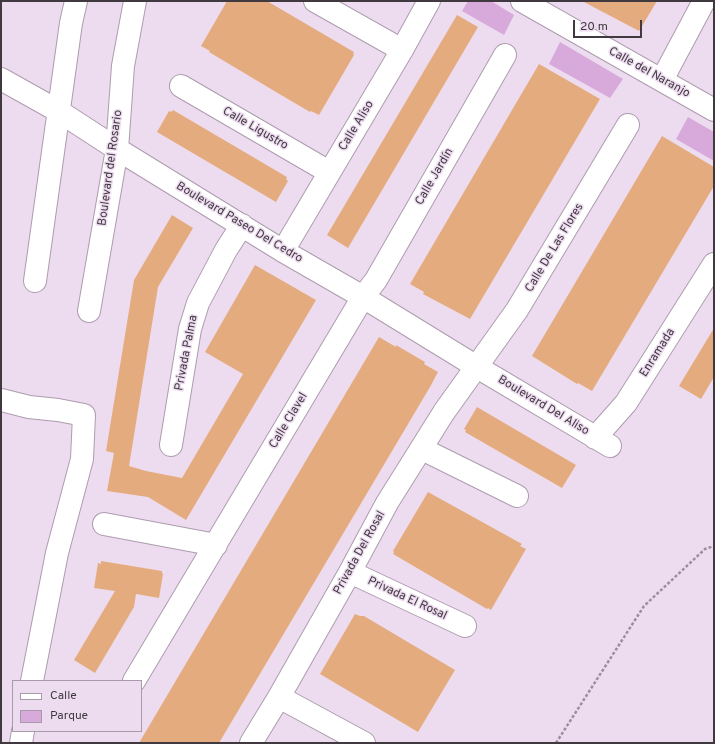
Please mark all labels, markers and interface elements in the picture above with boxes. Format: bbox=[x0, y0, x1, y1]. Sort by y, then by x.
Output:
scale bar bbox=[575, 12, 644, 38]
text: 20 m bbox=[580, 19, 608, 35]
street label: Calle del Naranjo bbox=[606, 45, 692, 101]
street label: Calle Aliso bbox=[336, 98, 378, 154]
street label: Calle Ligustro bbox=[220, 104, 290, 154]
street label: Boulevard del Rosario bbox=[96, 109, 126, 227]
street label: Calle Jardín bbox=[413, 146, 457, 208]
street label: Boulevard Paseo Del Cedro bbox=[173, 179, 305, 267]
street label: Calle De Las Flores bbox=[523, 201, 587, 295]
street label: Privada Palma bbox=[173, 314, 201, 392]
street label: Enramada bbox=[637, 326, 679, 380]
street label: Boulevard Del Aliso bbox=[495, 373, 591, 439]
street label: Calle Clavel bbox=[267, 390, 311, 452]
street label: Privada Del Rosal bbox=[331, 509, 389, 597]
street label: Privada El Rosal bbox=[365, 574, 449, 624]
legend bbox=[12, 680, 142, 732]
text: Calle bbox=[50, 688, 77, 704]
text: Parque bbox=[50, 708, 88, 724]

